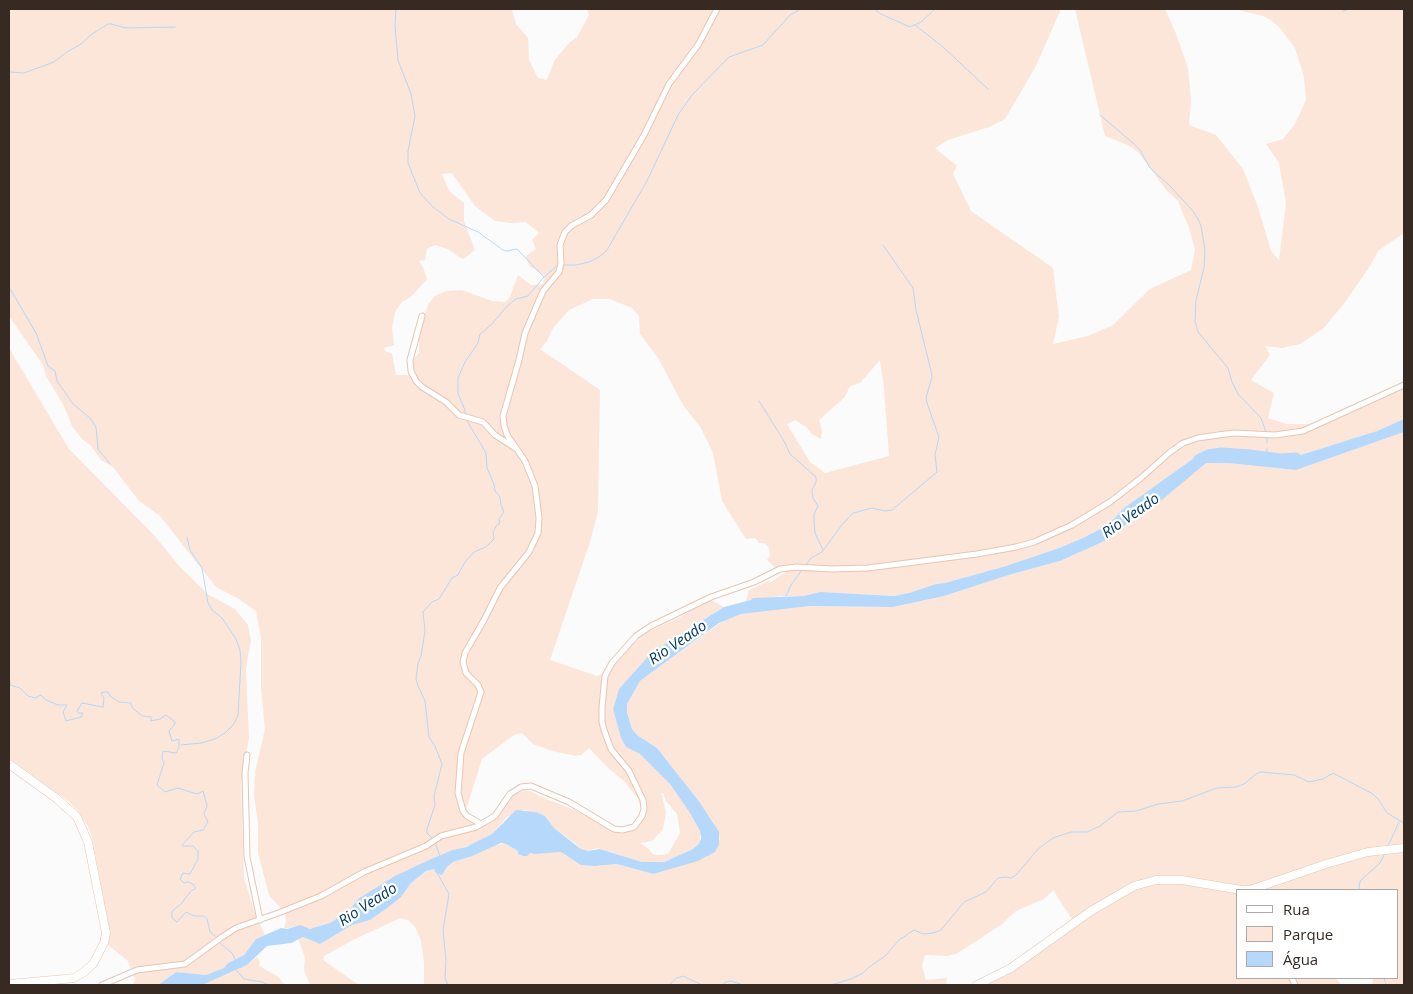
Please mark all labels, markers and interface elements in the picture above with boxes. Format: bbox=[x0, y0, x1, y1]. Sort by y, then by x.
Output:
water label: Rio Veado bbox=[1099, 490, 1163, 542]
water label: Rio Veado bbox=[646, 617, 710, 669]
water label: Rio Veado bbox=[335, 879, 401, 931]
legend bbox=[1236, 889, 1398, 979]
text: Rua bbox=[1283, 899, 1310, 919]
text: Parque bbox=[1283, 924, 1333, 944]
text: Água bbox=[1283, 949, 1318, 969]

